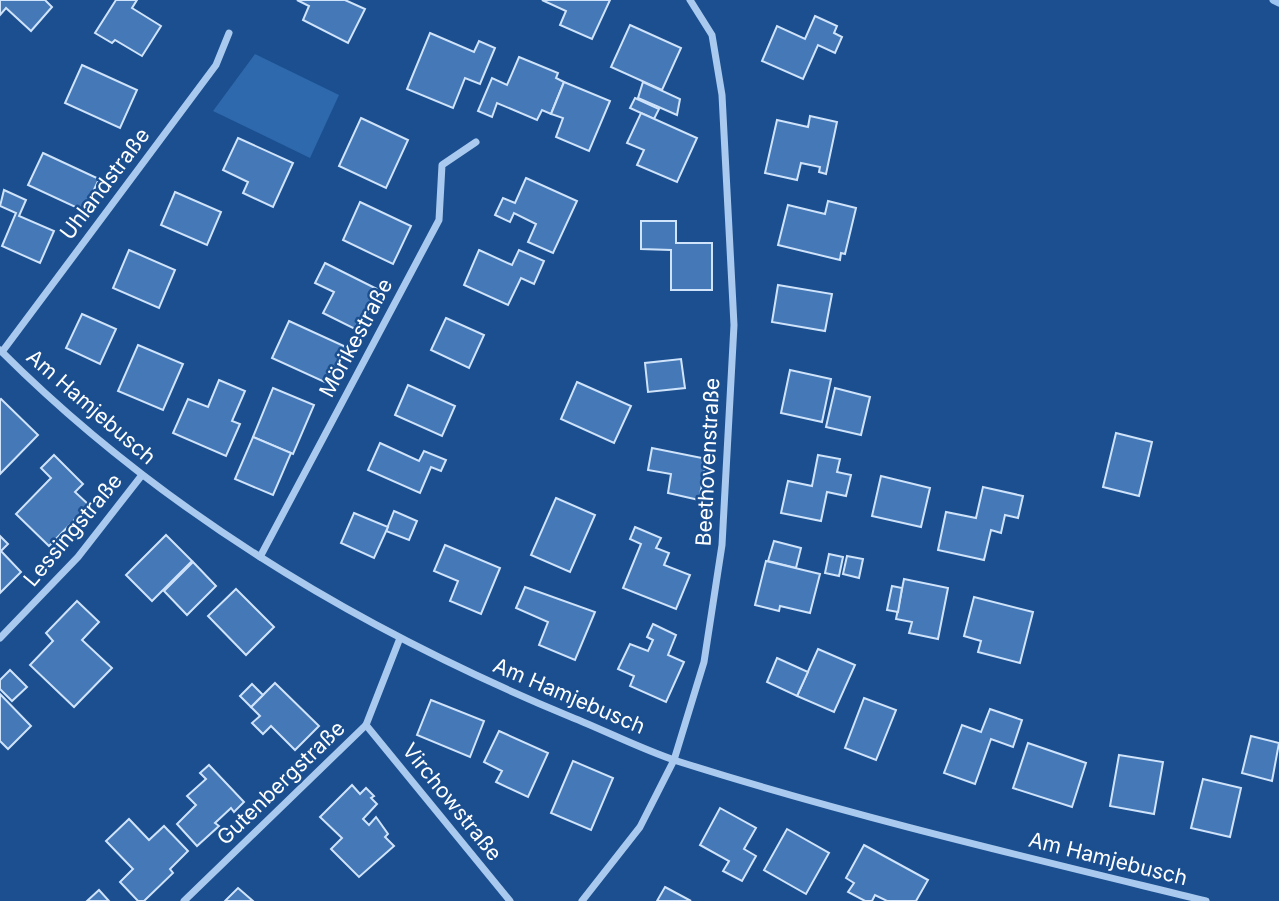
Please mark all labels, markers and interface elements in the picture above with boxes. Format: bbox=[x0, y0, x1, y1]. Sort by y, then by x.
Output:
street label: Uhlandstraße bbox=[55, 123, 155, 244]
street label: Mörikestraße bbox=[314, 274, 397, 401]
street label: Am Hamjebusch bbox=[22, 344, 161, 469]
street label: Beethovenstraße bbox=[691, 377, 724, 547]
street label: Lessingstraße bbox=[18, 468, 127, 591]
street label: Am Hamjebusch bbox=[489, 652, 649, 739]
street label: Gutenbergstraße bbox=[212, 715, 350, 850]
street label: Virchowstraße bbox=[397, 738, 507, 865]
street label: Am Hamjebusch bbox=[1026, 827, 1190, 890]

